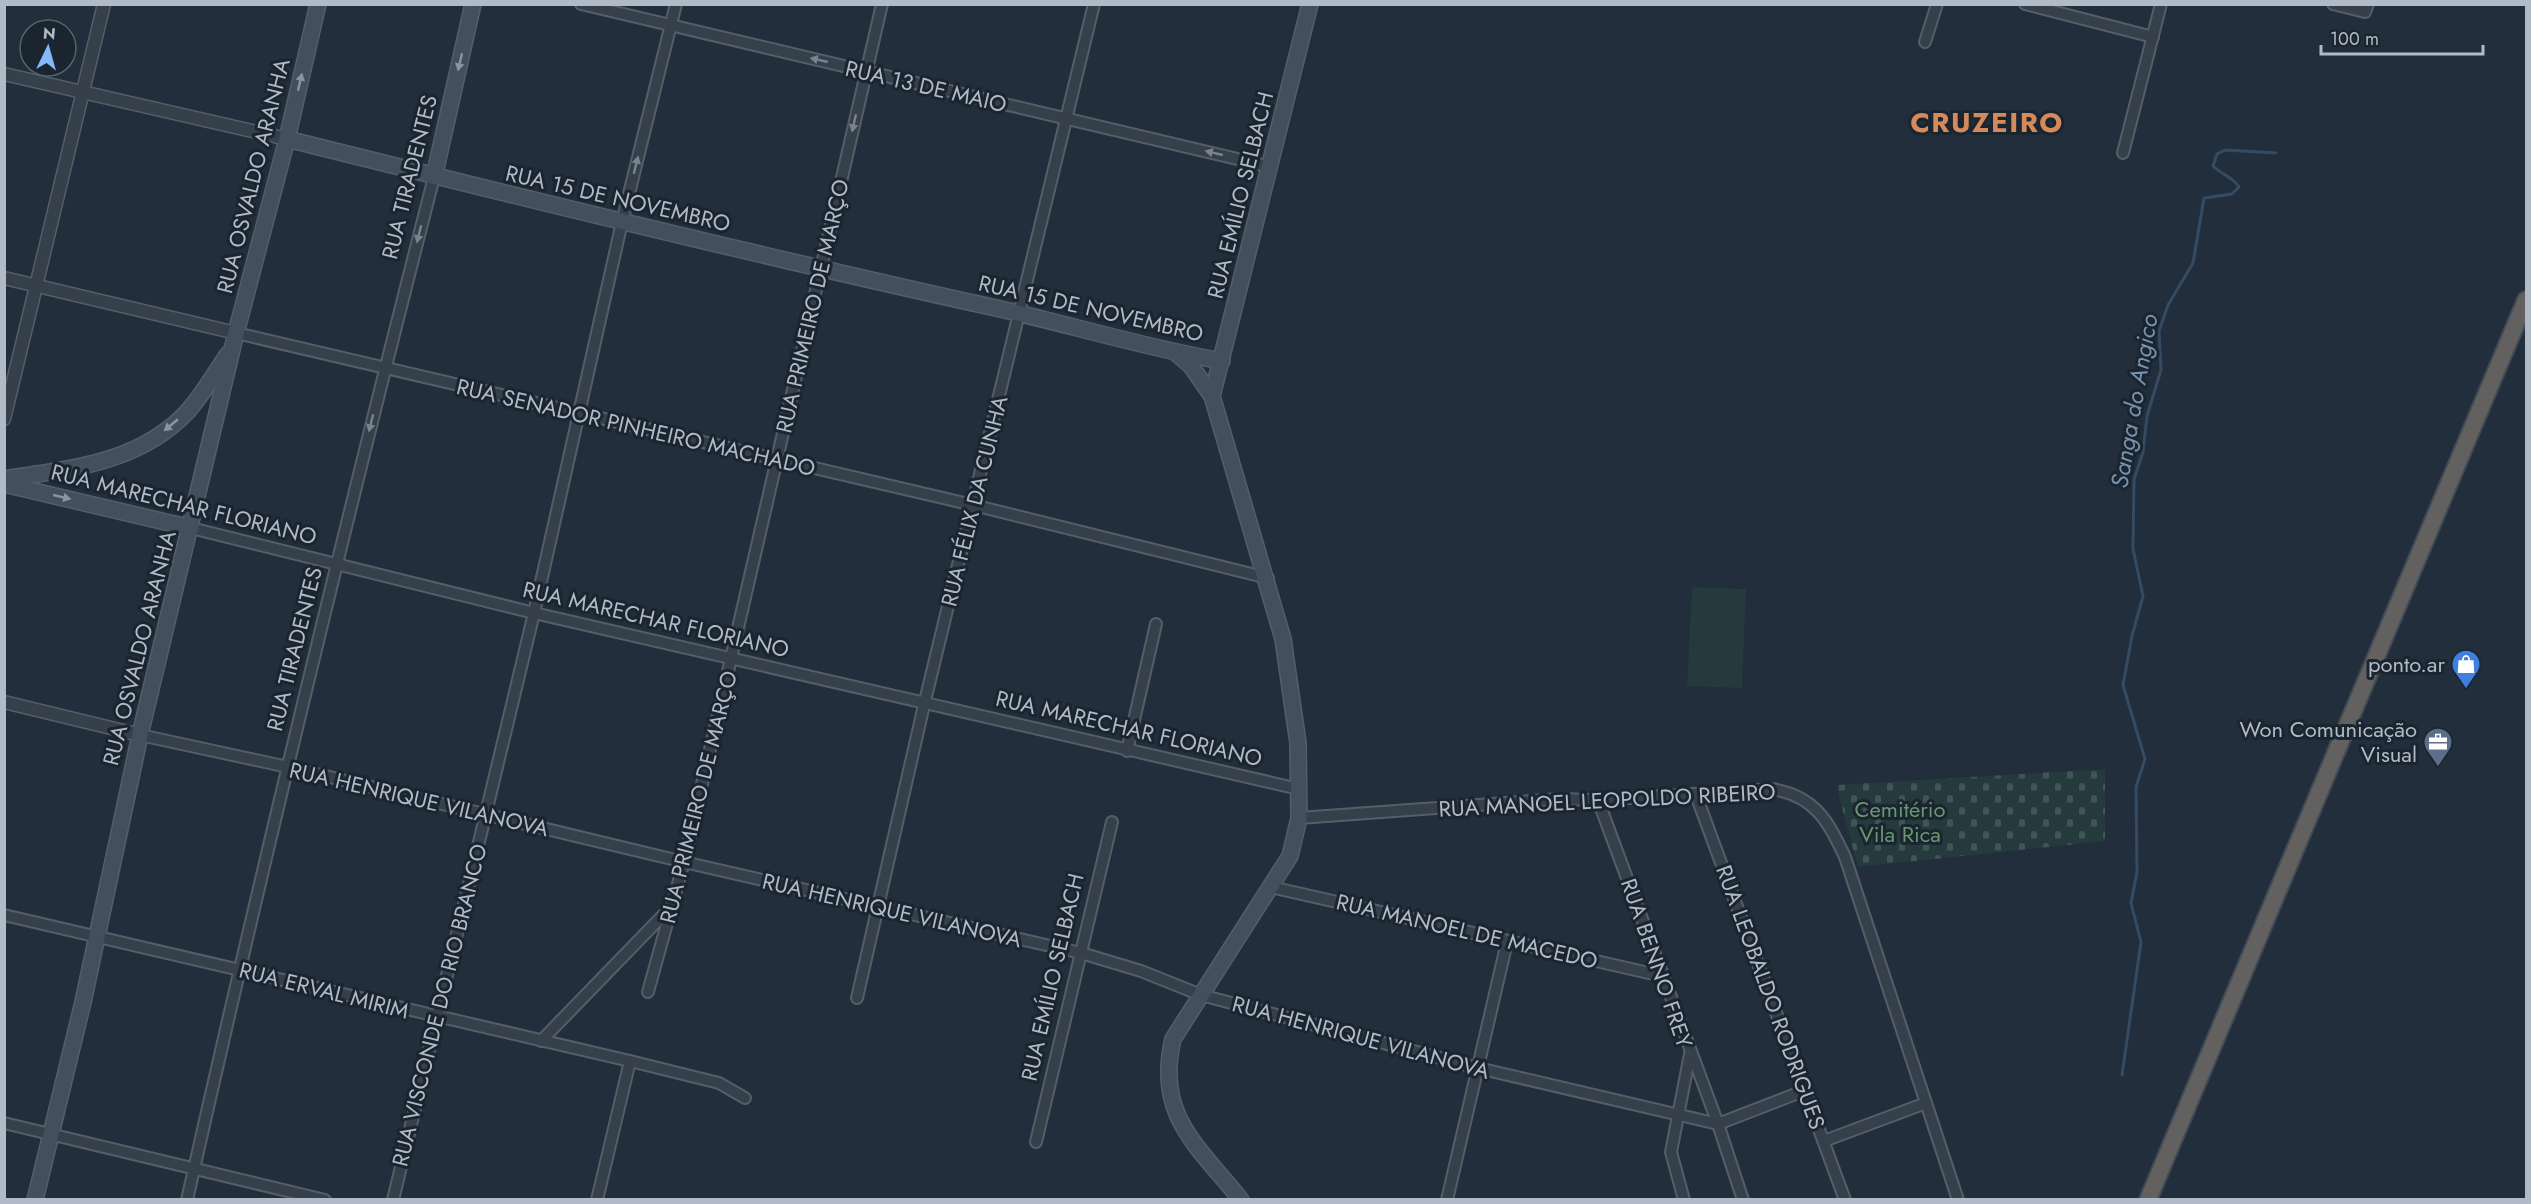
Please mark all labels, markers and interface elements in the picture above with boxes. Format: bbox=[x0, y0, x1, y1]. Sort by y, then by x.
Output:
north arrow bbox=[18, 18, 78, 78]
scale bar bbox=[2321, 18, 2483, 56]
text: N bbox=[42, 22, 57, 46]
text: 100 m bbox=[2330, 26, 2379, 52]
one-way arrow bbox=[454, 52, 464, 71]
street label: RUA 13 DE MAIO bbox=[842, 52, 1010, 120]
street label: RUA OSVALDO ARANHA bbox=[208, 55, 298, 297]
one-way arrow bbox=[810, 55, 829, 65]
one-way arrow bbox=[296, 72, 306, 91]
street label: RUA EMÍLIO SELBACH bbox=[1199, 88, 1281, 302]
street label: RUA TIRADENTES bbox=[373, 92, 445, 262]
district label: CRUZEIRO bbox=[1910, 102, 2064, 143]
one-way arrow bbox=[849, 114, 858, 133]
one-way arrow bbox=[1204, 148, 1223, 158]
one-way arrow bbox=[632, 156, 642, 174]
street label: RUA 15 DE NOVEMBRO bbox=[502, 157, 734, 239]
street label: RUA PRIMEIRO DE MARÇO bbox=[767, 176, 857, 436]
one-way arrow bbox=[414, 225, 423, 243]
street label: RUA 15 DE NOVEMBRO bbox=[975, 267, 1207, 349]
water label: Sanga do Angico bbox=[2101, 311, 2167, 491]
street label: RUA SENADOR PINHEIRO MACHADO bbox=[453, 370, 819, 484]
street label: RUA FÉLIX DA CUNHA bbox=[932, 392, 1016, 610]
one-way arrow bbox=[366, 414, 376, 432]
one-way arrow bbox=[163, 419, 179, 432]
street label: RUA MARECHAR FLORIANO bbox=[48, 456, 320, 552]
one-way arrow bbox=[52, 492, 71, 502]
street label: RUA OSVALDO ARANHA bbox=[94, 527, 184, 769]
street label: RUA TIRADENTES bbox=[258, 564, 330, 734]
street label: RUA MARECHAR FLORIANO bbox=[520, 573, 792, 665]
place label: ponto.ar bbox=[2368, 648, 2445, 680]
shop icon: ponto.ar bbox=[2450, 648, 2482, 690]
street label: RUA PRIMEIRO DE MARÇO bbox=[651, 667, 745, 927]
street label: RUA MARECHAR FLORIANO bbox=[993, 682, 1265, 774]
place label: Won Comunicação Visual bbox=[2239, 713, 2417, 770]
office icon: Won Comunicação Visual bbox=[2422, 726, 2454, 768]
street label: RUA HENRIQUE VILANOVA bbox=[286, 754, 552, 845]
street label: RUA MANOEL LEOPOLDO RIBEIRO bbox=[1438, 775, 1776, 825]
park label: Cemitério Vila Rica bbox=[1854, 793, 1946, 850]
street label: RUA VISCONDE DO RIO BRANCO bbox=[383, 840, 495, 1170]
street label: RUA LEOBALDO RODRIGUES bbox=[1708, 860, 1834, 1134]
street label: RUA HENRIQUE VILANOVA bbox=[759, 865, 1025, 956]
street label: RUA EMÍLIO SELBACH bbox=[1013, 870, 1091, 1084]
street label: RUA BENNO FREY bbox=[1613, 874, 1701, 1053]
street label: RUA MANOEL DE MACEDO bbox=[1333, 885, 1601, 977]
street label: RUA ERVAL MIRIM bbox=[236, 953, 412, 1027]
street label: RUA HENRIQUE VILANOVA bbox=[1229, 987, 1494, 1087]

